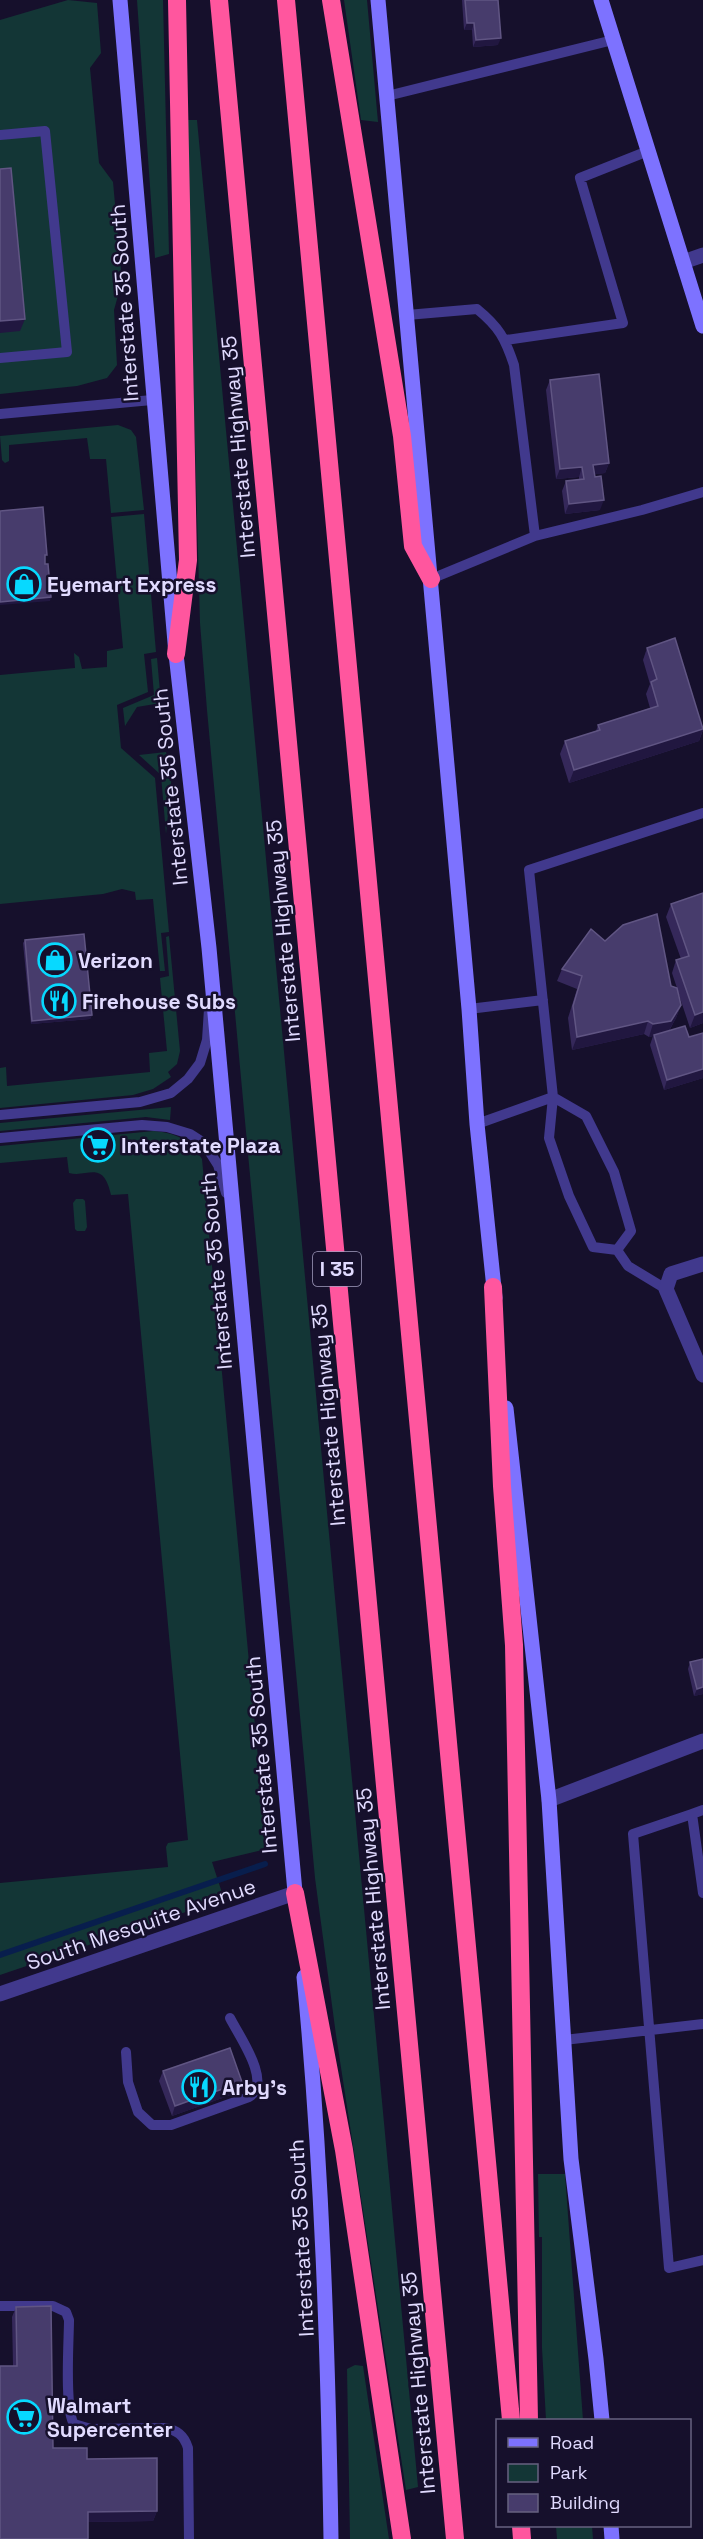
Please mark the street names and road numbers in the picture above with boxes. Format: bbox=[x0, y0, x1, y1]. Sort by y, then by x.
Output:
street label: Interstate 35 South bbox=[104, 203, 144, 403]
street label: Interstate Highway 35 bbox=[215, 335, 261, 559]
street label: Interstate 35 South bbox=[146, 687, 194, 887]
street label: Interstate Highway 35 bbox=[260, 819, 306, 1043]
street label: Interstate 35 South bbox=[194, 1171, 238, 1371]
road number: I 35 bbox=[313, 1252, 361, 1286]
street label: Interstate Highway 35 bbox=[305, 1303, 351, 1527]
street label: Interstate 35 South bbox=[239, 1655, 283, 1855]
street label: Interstate Highway 35 bbox=[350, 1787, 396, 2011]
street label: South Mesquite Avenue bbox=[23, 1872, 259, 1976]
street label: Interstate 35 South bbox=[282, 2138, 320, 2338]
street label: Interstate Highway 35 bbox=[395, 2271, 441, 2495]

